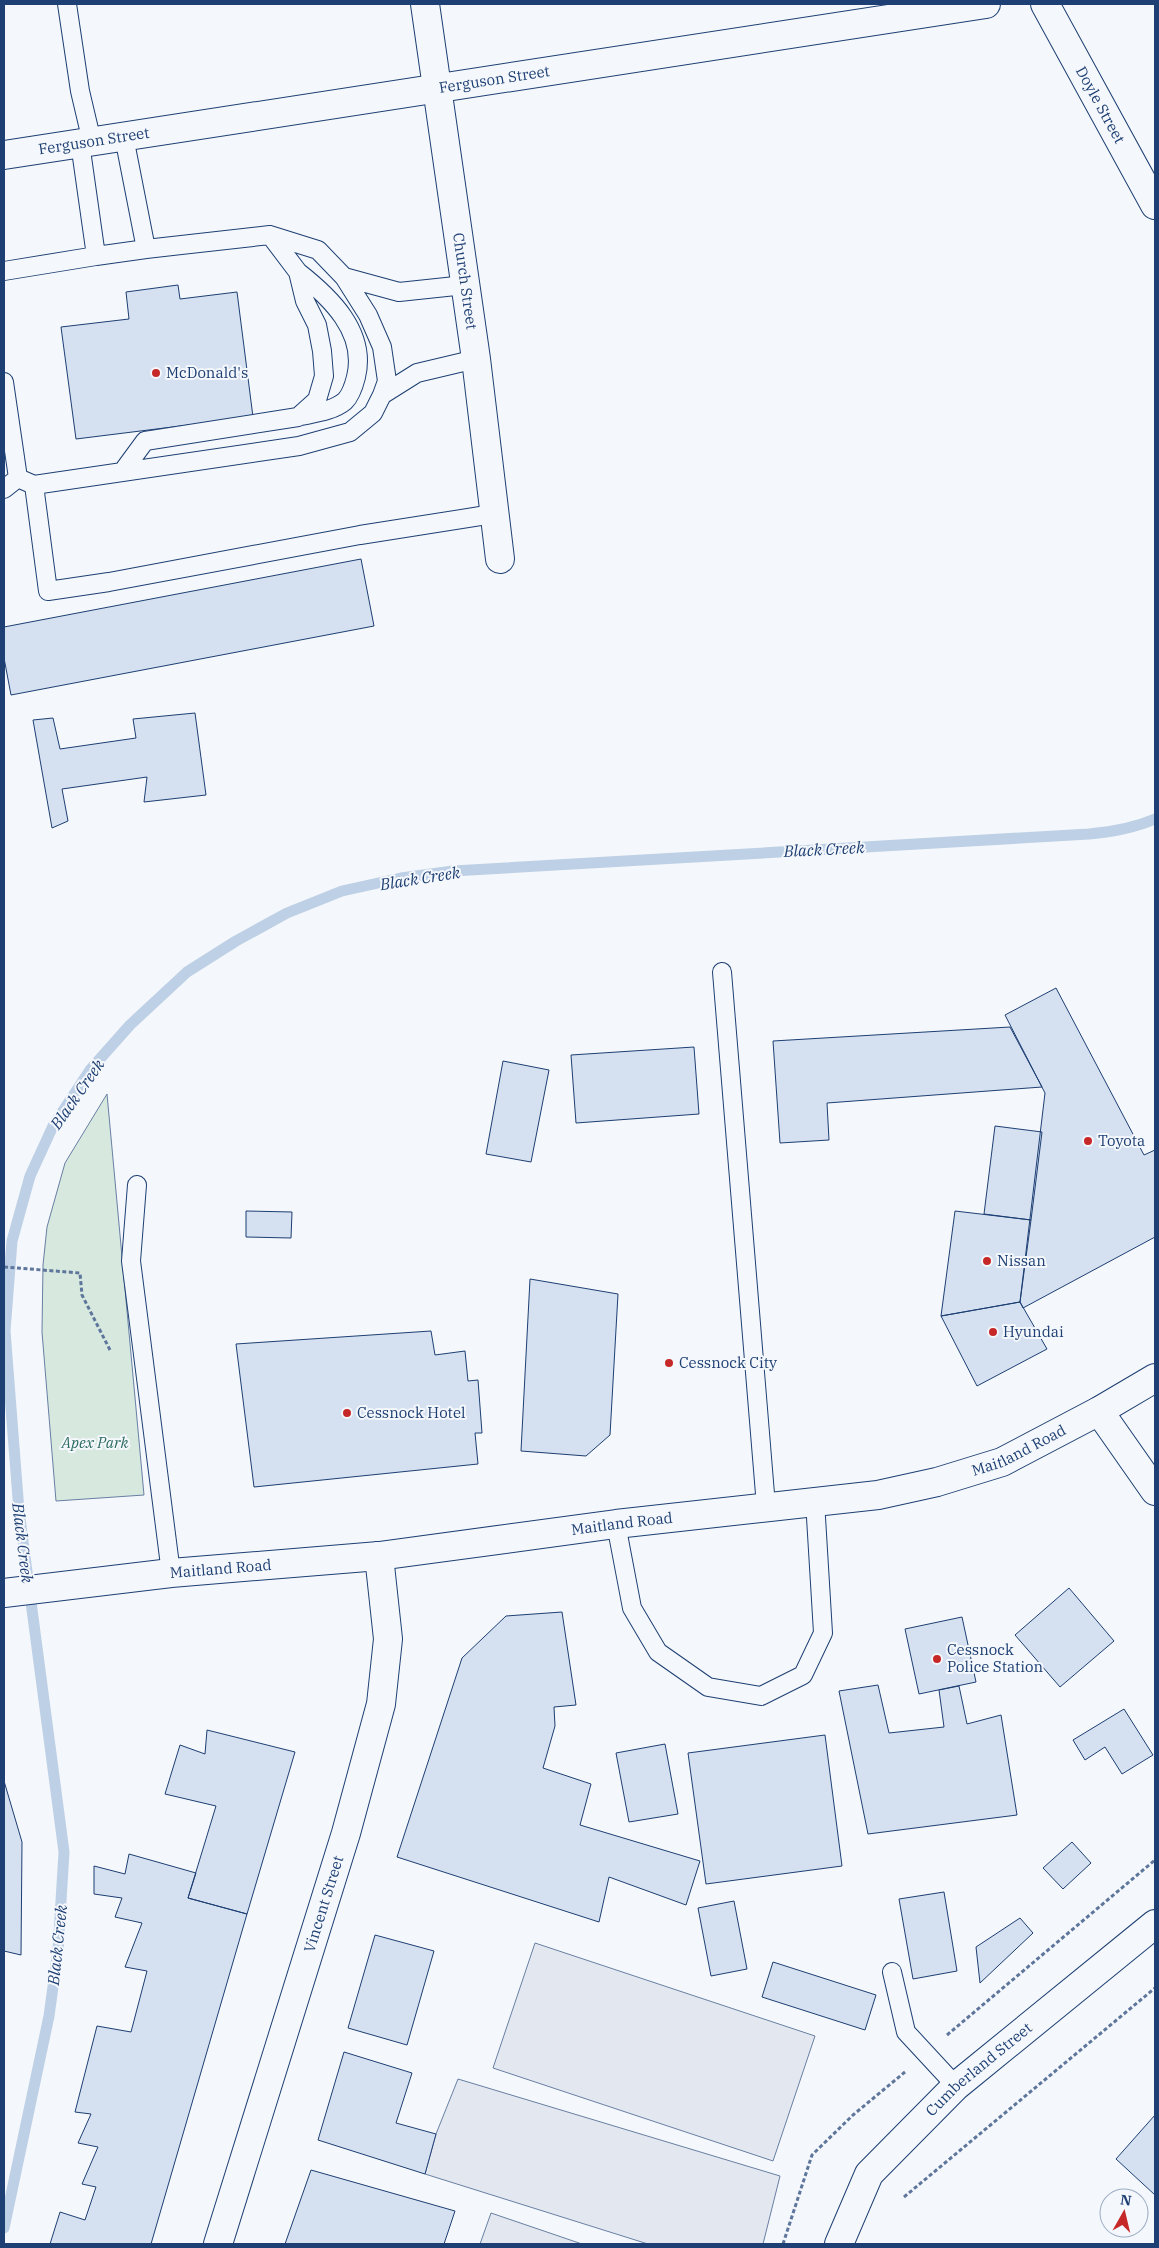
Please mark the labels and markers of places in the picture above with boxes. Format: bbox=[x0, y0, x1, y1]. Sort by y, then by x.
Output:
place label: McDonald's bbox=[166, 363, 248, 382]
marker: McDonald's bbox=[150, 367, 162, 379]
place label: Toyota bbox=[1098, 1131, 1145, 1150]
marker: Toyota bbox=[1082, 1135, 1094, 1147]
place label: Nissan bbox=[997, 1251, 1046, 1270]
marker: Nissan bbox=[981, 1255, 993, 1267]
place label: Hyundai bbox=[1003, 1322, 1064, 1341]
marker: Hyundai bbox=[987, 1326, 999, 1338]
place label: Cessnock City bbox=[679, 1353, 777, 1372]
marker: Cessnock City bbox=[663, 1357, 675, 1369]
place label: Cessnock Hotel bbox=[357, 1403, 465, 1422]
marker: Cessnock Hotel bbox=[341, 1407, 353, 1419]
place label: Cessnock Police Station bbox=[947, 1640, 1044, 1676]
marker: Cessnock Police Station bbox=[931, 1653, 943, 1665]

